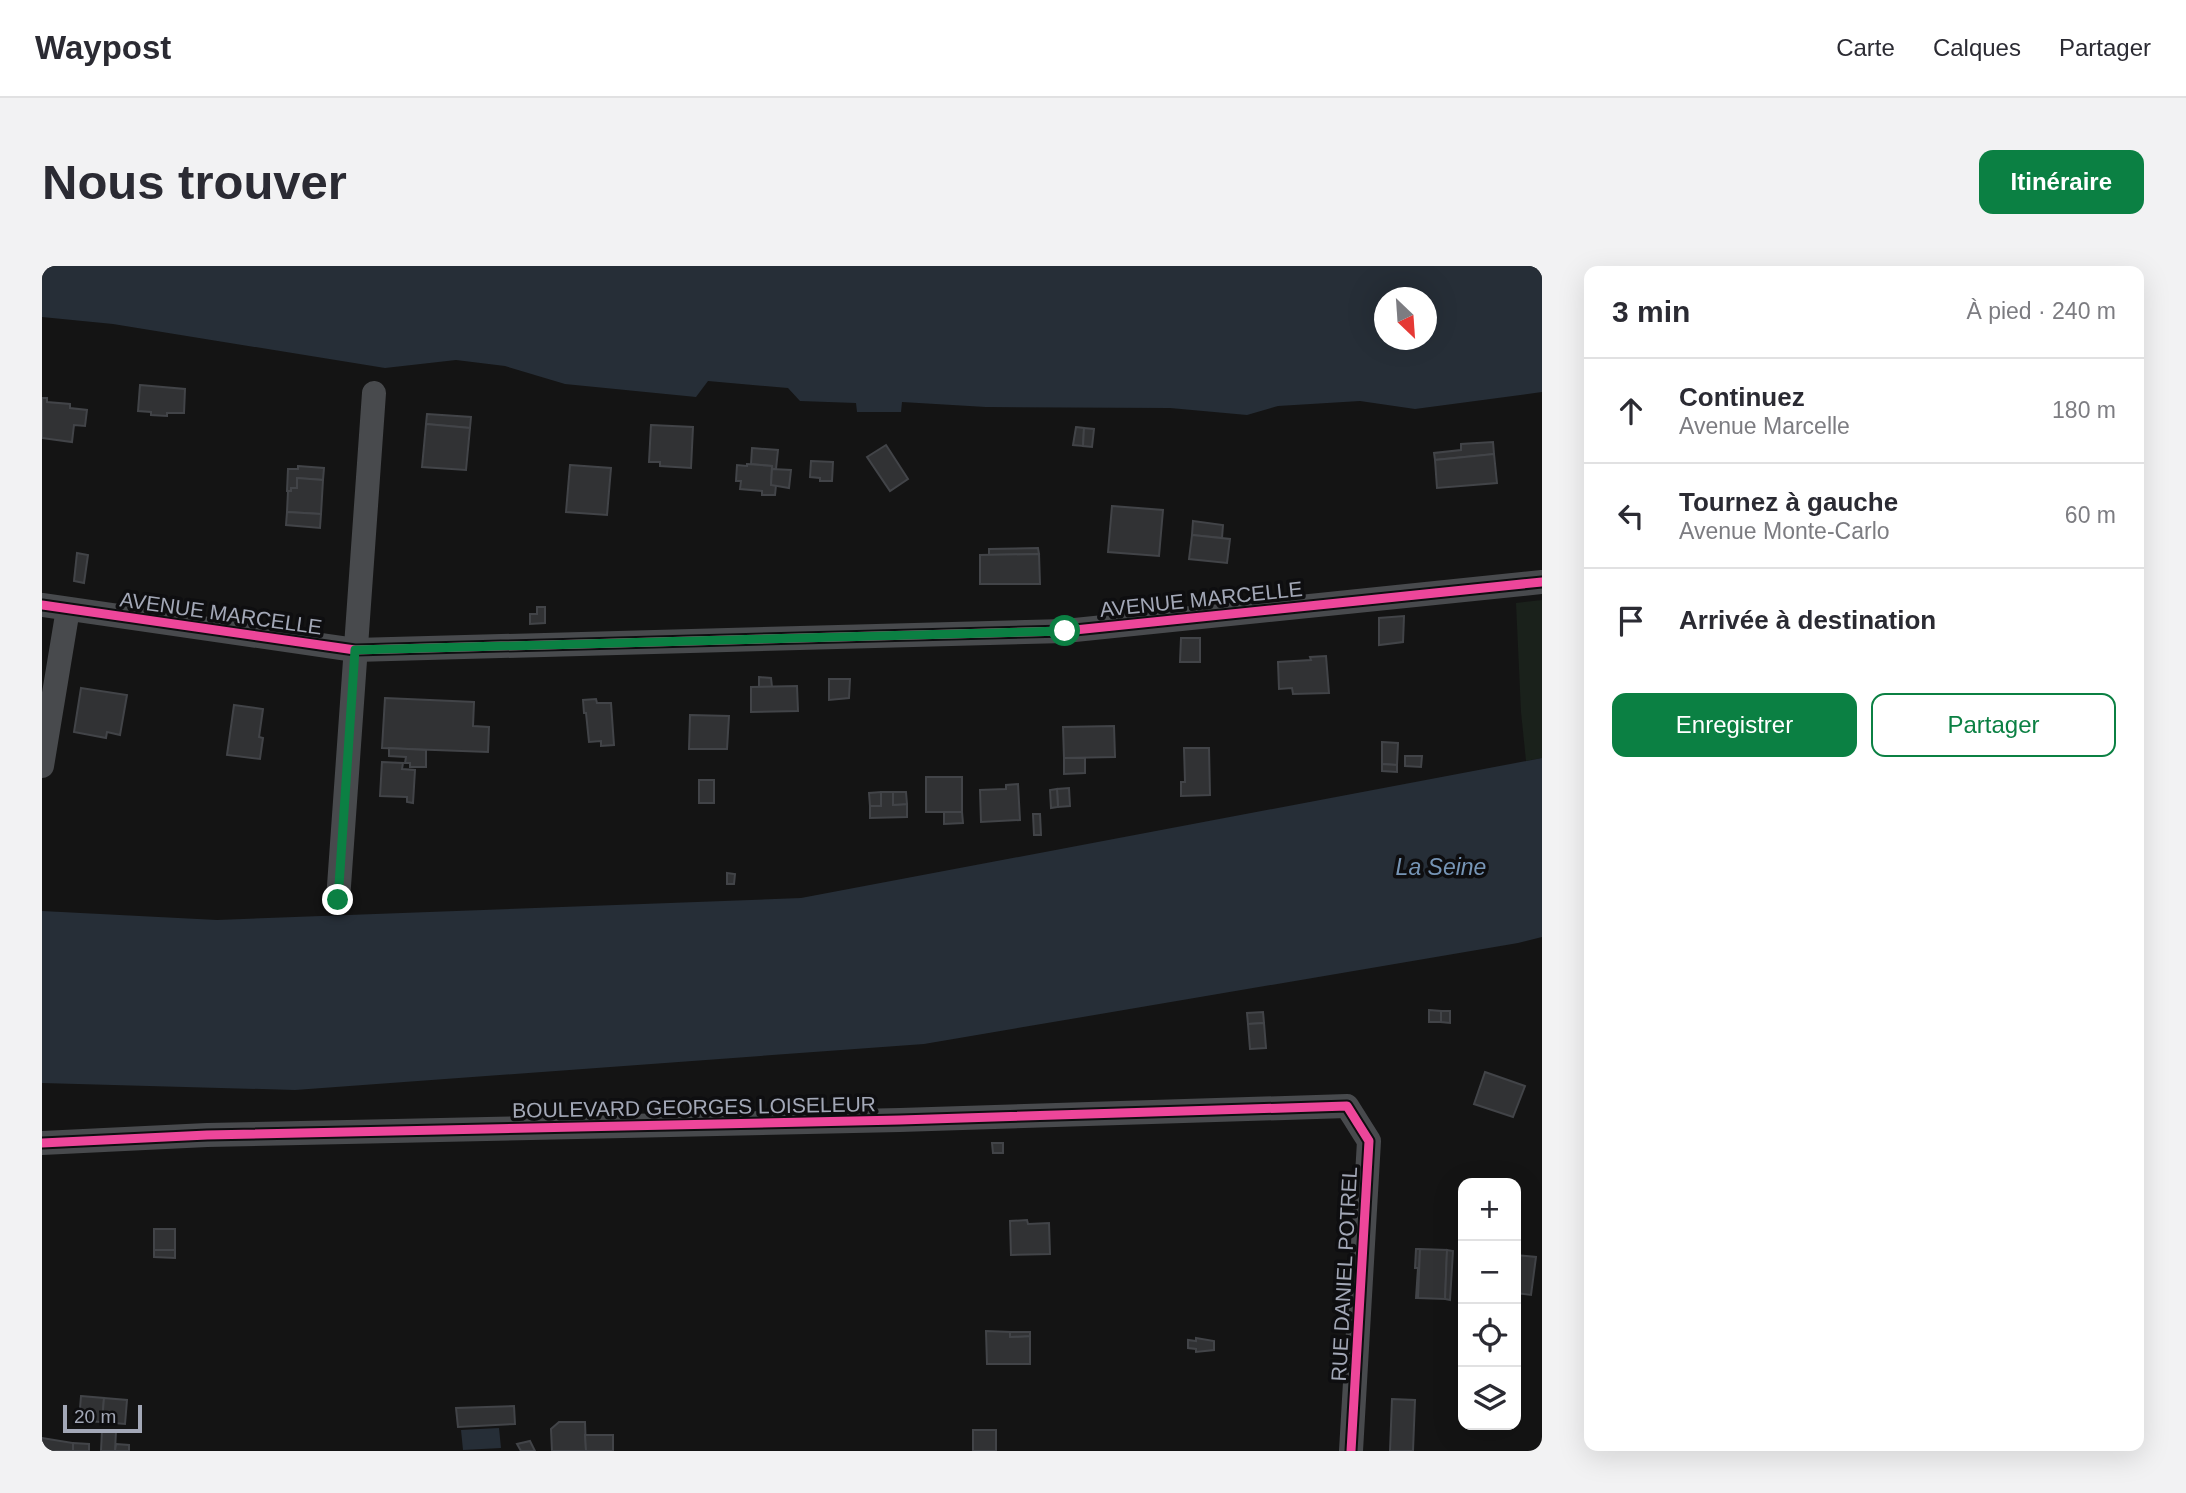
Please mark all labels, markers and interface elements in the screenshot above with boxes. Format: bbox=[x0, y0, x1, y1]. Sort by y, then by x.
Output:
text: Waypost bbox=[35, 29, 171, 66]
text: Carte bbox=[1836, 34, 1895, 61]
text: Calques bbox=[1933, 34, 2021, 61]
text: Partager bbox=[2059, 34, 2151, 61]
button: Itinéraire bbox=[1979, 150, 2144, 214]
text: Nous trouver bbox=[42, 155, 347, 209]
north arrow bbox=[1374, 287, 1437, 350]
text: 3 min bbox=[1612, 295, 1690, 328]
text: À pied · 240 m bbox=[1966, 298, 2116, 324]
text: Continuez bbox=[1679, 382, 1805, 412]
icon: ahead bbox=[1612, 392, 1650, 430]
text: 180 m bbox=[2052, 397, 2116, 423]
text: Avenue Marcelle bbox=[1679, 413, 1850, 439]
text: Tournez à gauche bbox=[1679, 487, 1898, 517]
icon: left bbox=[1612, 497, 1650, 535]
text: 60 m bbox=[2065, 502, 2116, 528]
text: Avenue Monte-Carlo bbox=[1679, 518, 1890, 544]
street label: AVENUE MARCELLE bbox=[1098, 577, 1304, 621]
street label: AVENUE MARCELLE bbox=[118, 587, 324, 639]
icon: arrive bbox=[1612, 602, 1650, 640]
text: Arrivée à destination bbox=[1679, 605, 1936, 635]
route start bbox=[1049, 615, 1080, 646]
button: Enregistrer bbox=[1612, 693, 1857, 757]
button: Partager bbox=[1871, 693, 2116, 757]
water label: La Seine bbox=[1396, 854, 1486, 880]
route end bbox=[322, 884, 353, 915]
street label: BOULEVARD GEORGES LOISELEUR bbox=[512, 1092, 876, 1122]
street label: RUE DANIEL POTREL bbox=[1327, 1166, 1361, 1382]
map controls bbox=[1458, 1178, 1521, 1430]
button: + bbox=[1458, 1178, 1521, 1241]
button: − bbox=[1458, 1241, 1521, 1304]
button: locate bbox=[1458, 1304, 1521, 1367]
button: layers bbox=[1458, 1367, 1521, 1430]
scale bar bbox=[63, 1402, 142, 1434]
text: 20 m bbox=[74, 1406, 116, 1427]

